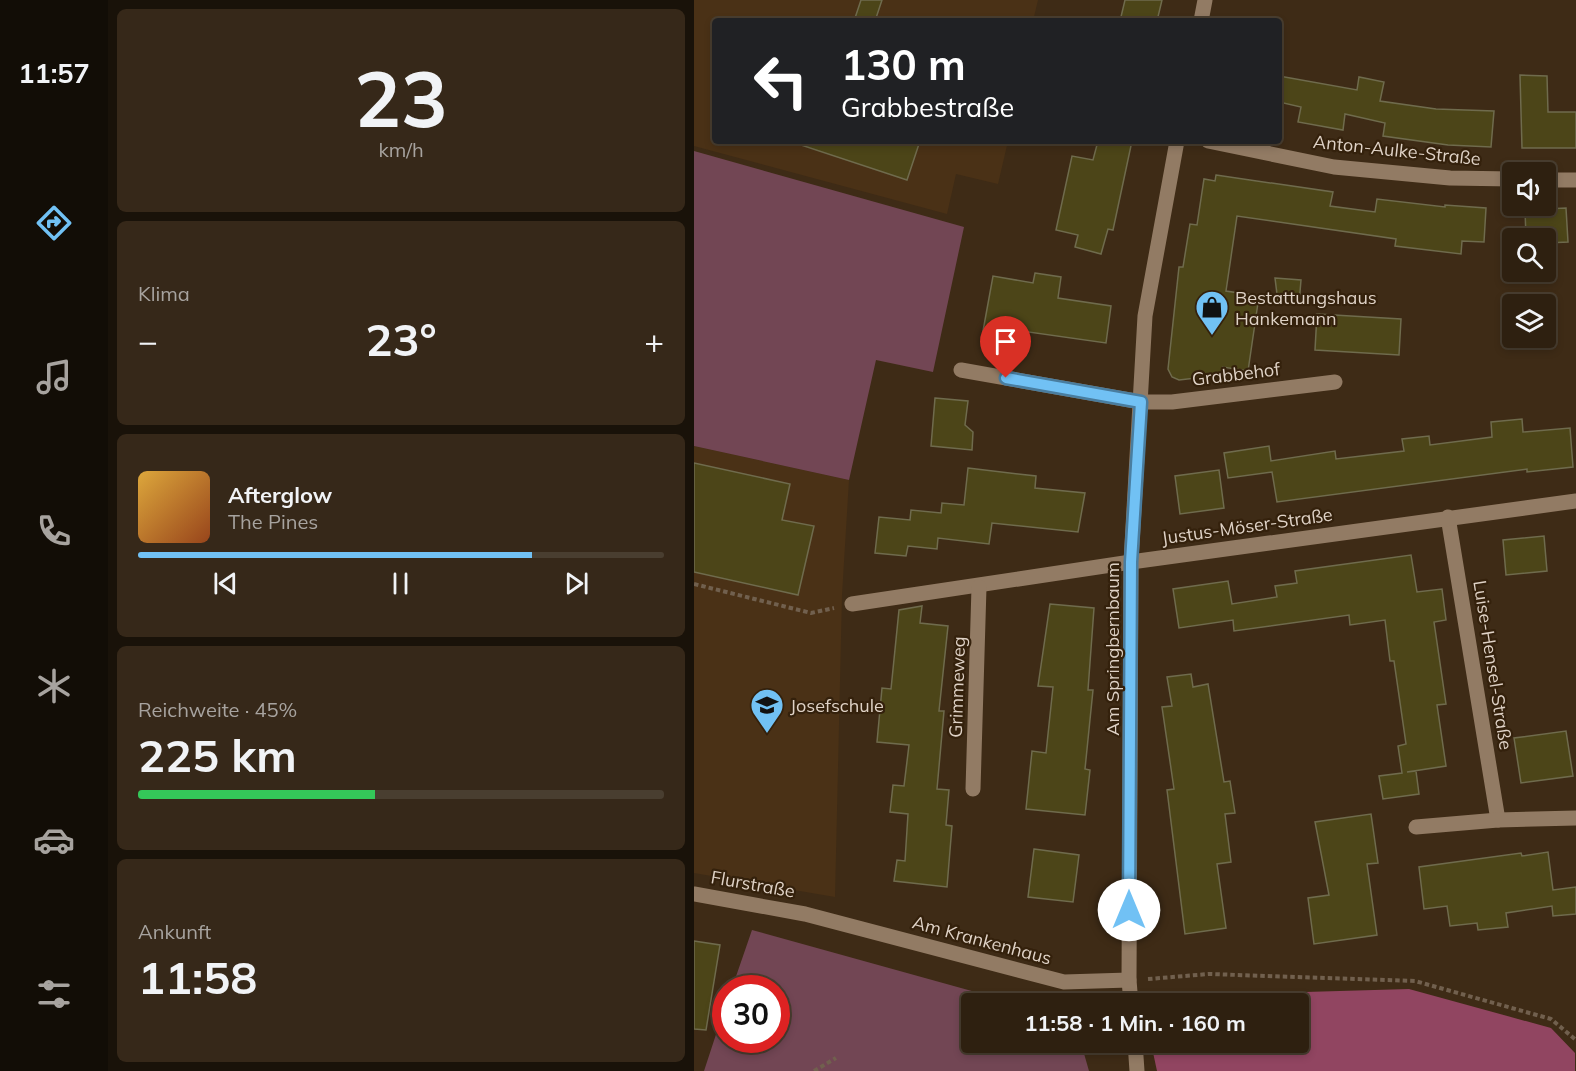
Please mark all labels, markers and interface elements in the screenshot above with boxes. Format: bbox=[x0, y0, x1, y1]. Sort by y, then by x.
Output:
text: 130 m bbox=[841, 38, 966, 91]
icon: left bbox=[742, 42, 820, 120]
text: 23 bbox=[354, 49, 448, 147]
text: 11:57 bbox=[18, 56, 90, 90]
text: Grabbestraße bbox=[841, 90, 1014, 124]
street label: Anton-Aulke-Straße bbox=[1312, 130, 1482, 170]
text: km/h bbox=[378, 137, 424, 162]
map controls bbox=[1502, 162, 1556, 348]
button: sound bbox=[1502, 162, 1556, 216]
icon: directions bbox=[33, 202, 75, 244]
button: search bbox=[1502, 228, 1556, 282]
text: Klima bbox=[138, 281, 190, 306]
place label: Bestattungshaus Hankemann bbox=[1235, 286, 1377, 330]
shop icon: Bestattungshaus Hankemann bbox=[1194, 289, 1230, 336]
button: layers bbox=[1502, 294, 1556, 348]
text: 23° bbox=[365, 311, 437, 367]
pin bbox=[980, 316, 1031, 378]
text: − bbox=[138, 320, 158, 361]
text: + bbox=[644, 320, 664, 361]
icon: arrive bbox=[989, 325, 1022, 358]
icon: music bbox=[33, 356, 75, 398]
street label: Grabbehof bbox=[1191, 357, 1282, 391]
text: Afterglow bbox=[228, 481, 332, 509]
street label: Justus-Möser-Straße bbox=[1160, 503, 1334, 549]
text: The Pines bbox=[228, 509, 318, 534]
icon: phone bbox=[33, 510, 75, 552]
street label: Am Springbernbaum bbox=[1101, 562, 1124, 736]
icon: previous bbox=[209, 567, 242, 600]
icon: pause bbox=[384, 567, 417, 600]
icon: next bbox=[560, 567, 593, 600]
street label: Luise-Hensel-Straße bbox=[1468, 579, 1518, 751]
street label: Grimmeweg bbox=[944, 636, 970, 738]
icon: climate bbox=[33, 665, 75, 707]
school or university icon: Josefschule bbox=[749, 687, 785, 734]
place label: Josefschule bbox=[790, 694, 884, 717]
text: Reichweite · 45% bbox=[138, 697, 297, 722]
text: 225 km bbox=[138, 727, 297, 783]
icon: car bbox=[33, 819, 75, 861]
street label: Flurstraße bbox=[709, 865, 797, 903]
position arrow bbox=[1097, 878, 1161, 942]
street label: Am Krankenhaus bbox=[910, 910, 1054, 970]
text: Ankunft bbox=[138, 919, 211, 944]
text: 11:58 bbox=[138, 949, 257, 1005]
icon: filters bbox=[33, 973, 75, 1015]
speed limit sign: 30 bbox=[712, 975, 790, 1053]
text: 11:58 · 1 Min. · 160 m bbox=[1024, 1009, 1246, 1037]

